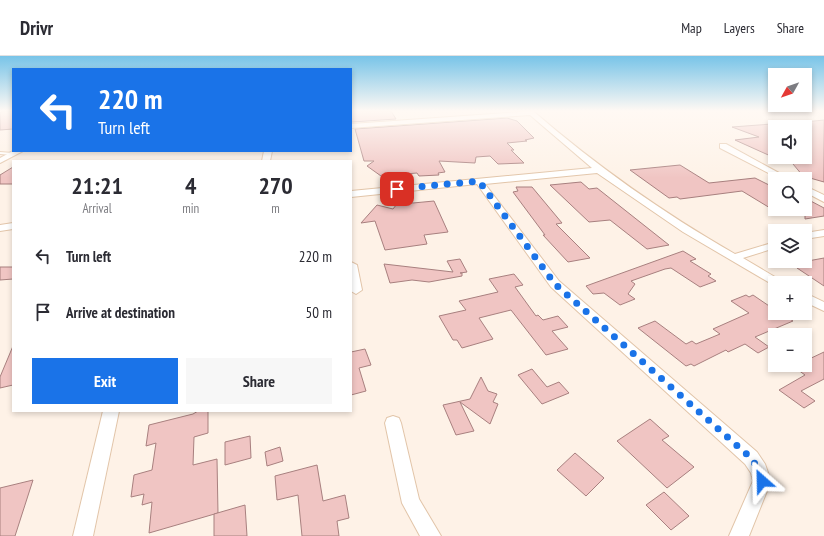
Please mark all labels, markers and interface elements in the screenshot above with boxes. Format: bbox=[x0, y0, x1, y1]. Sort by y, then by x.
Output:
text: Drivr bbox=[20, 16, 53, 40]
text: Map bbox=[681, 19, 702, 37]
text: Layers bbox=[724, 19, 755, 37]
text: Share bbox=[777, 19, 804, 37]
north arrow bbox=[768, 68, 812, 112]
map controls bbox=[768, 68, 812, 372]
text: 220 m bbox=[98, 80, 162, 117]
icon: left bbox=[32, 84, 84, 136]
text: Turn left bbox=[98, 116, 150, 139]
button: sound bbox=[768, 120, 812, 164]
text: 21:21 bbox=[71, 170, 123, 201]
text: 4 bbox=[185, 170, 196, 201]
text: 270 bbox=[258, 170, 293, 201]
pin bbox=[380, 172, 414, 206]
button: search bbox=[768, 172, 812, 216]
icon: arrive bbox=[386, 178, 408, 200]
text: Arrival bbox=[82, 200, 112, 217]
text: min bbox=[182, 200, 199, 217]
text: m bbox=[271, 200, 280, 217]
button: layers bbox=[768, 224, 812, 268]
icon: left bbox=[32, 245, 54, 267]
text: Turn left bbox=[66, 247, 111, 266]
text: 220 m bbox=[299, 247, 332, 266]
button: + bbox=[768, 276, 812, 320]
icon: arrive bbox=[32, 301, 54, 323]
text: Arrive at destination bbox=[66, 303, 175, 322]
text: 50 m bbox=[306, 303, 332, 322]
button: − bbox=[768, 328, 812, 372]
button: Exit bbox=[32, 358, 178, 404]
button: Share bbox=[186, 358, 332, 404]
position arrow bbox=[741, 460, 783, 502]

